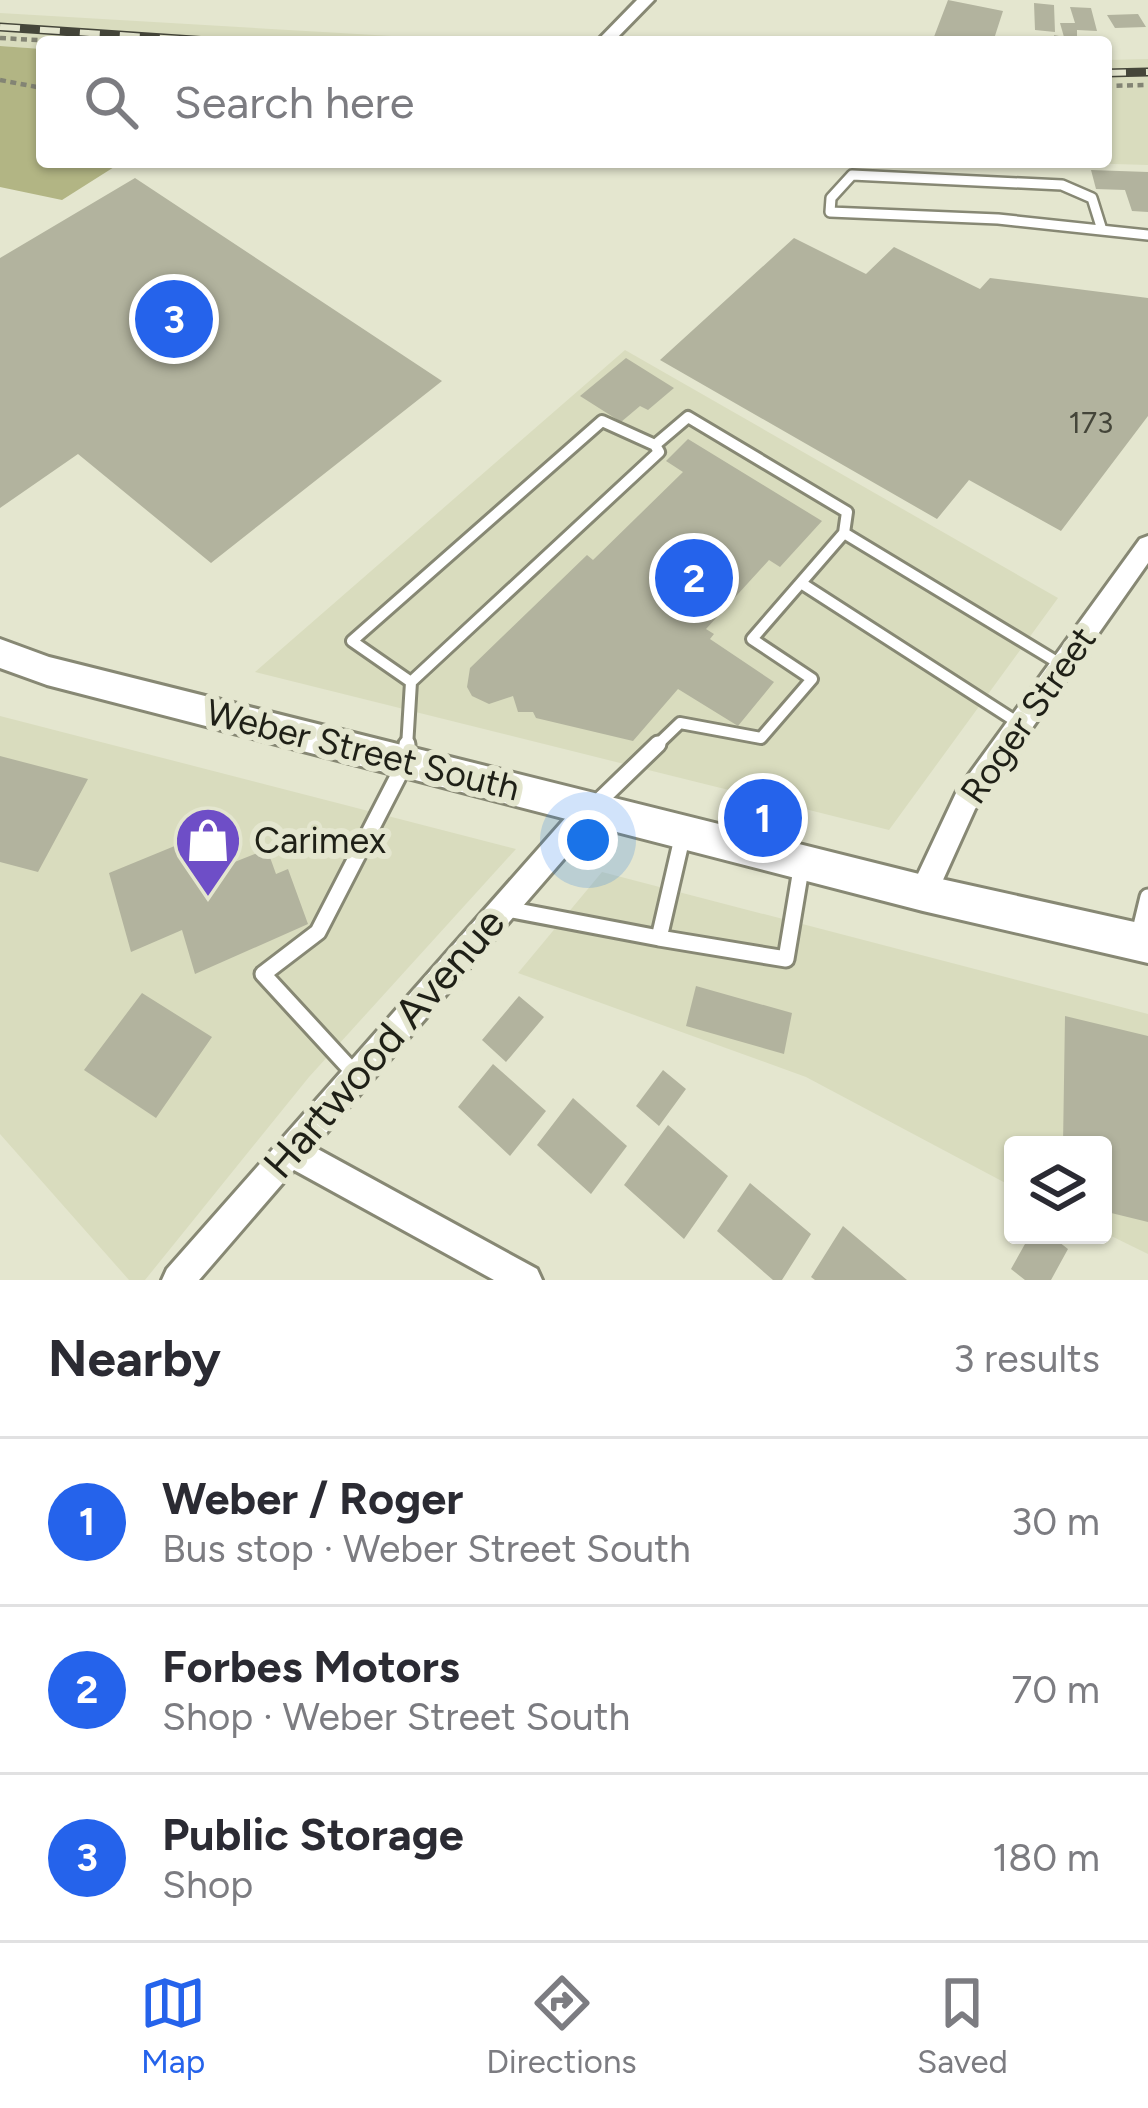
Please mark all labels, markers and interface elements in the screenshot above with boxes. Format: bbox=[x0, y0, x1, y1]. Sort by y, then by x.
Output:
search box bbox=[36, 36, 1112, 168]
icon: search bbox=[78, 69, 144, 135]
text: Search here bbox=[174, 75, 414, 129]
pin: 3 bbox=[135, 274, 213, 364]
house number: 173 bbox=[1069, 404, 1113, 441]
pin: 2 bbox=[655, 533, 733, 623]
street label: Roger Street bbox=[951, 618, 1105, 812]
street label: Weber Street South bbox=[202, 690, 524, 810]
pin: 1 bbox=[724, 773, 802, 863]
shop icon: Carimex bbox=[173, 805, 243, 899]
your location bbox=[558, 810, 618, 870]
place label: Carimex bbox=[254, 819, 386, 862]
street label: Hartwood Avenue bbox=[253, 898, 515, 1188]
map controls bbox=[1004, 1136, 1112, 1244]
button: layers bbox=[1004, 1136, 1112, 1244]
text: Nearby bbox=[48, 1328, 221, 1389]
text: 3 results bbox=[953, 1335, 1100, 1382]
text: Weber / Roger bbox=[162, 1471, 463, 1525]
text: 1 bbox=[79, 1498, 95, 1545]
text: 30 m bbox=[1011, 1498, 1100, 1545]
text: Bus stop · Weber Street South bbox=[162, 1525, 691, 1572]
text: Forbes Motors bbox=[162, 1639, 460, 1693]
text: 2 bbox=[76, 1666, 98, 1713]
text: 70 m bbox=[1011, 1666, 1100, 1713]
text: Shop · Weber Street South bbox=[162, 1693, 630, 1740]
text: Public Storage bbox=[162, 1807, 464, 1861]
text: 3 bbox=[76, 1834, 98, 1881]
text: 180 m bbox=[992, 1834, 1100, 1881]
text: Shop bbox=[162, 1861, 253, 1908]
tab: Map bbox=[140, 1970, 206, 2081]
tab: Directions bbox=[486, 1970, 637, 2081]
tab: Saved bbox=[917, 1970, 1008, 2081]

